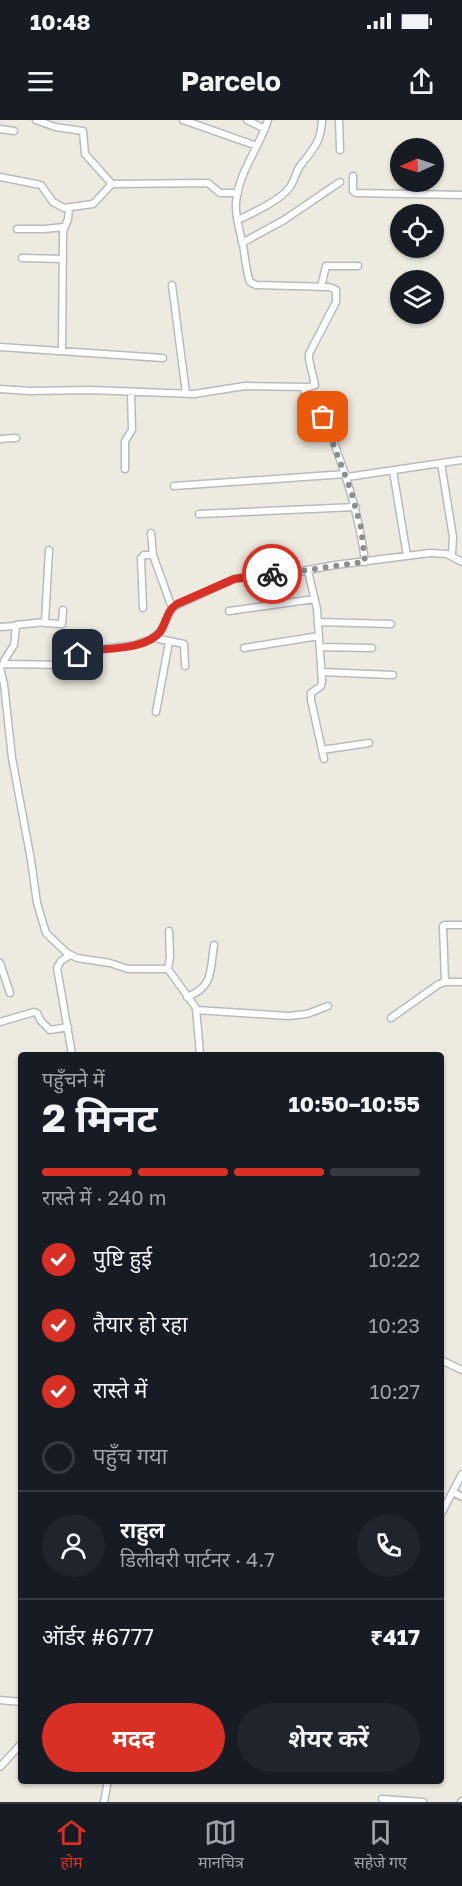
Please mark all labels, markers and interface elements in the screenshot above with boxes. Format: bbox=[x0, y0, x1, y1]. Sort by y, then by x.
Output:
text: 10:48 bbox=[30, 8, 91, 35]
icon: menu bbox=[24, 65, 57, 98]
text: Parcelo bbox=[181, 65, 281, 97]
icon: share bbox=[405, 65, 438, 98]
north arrow bbox=[390, 138, 444, 192]
map controls bbox=[390, 138, 444, 324]
button: locate bbox=[390, 204, 444, 258]
button: layers bbox=[390, 270, 444, 324]
pin bbox=[297, 391, 348, 442]
icon: bag bbox=[306, 400, 339, 433]
courier bbox=[242, 544, 302, 604]
icon: bike bbox=[256, 558, 289, 591]
pin bbox=[52, 629, 103, 680]
icon: home bbox=[61, 638, 94, 671]
text: पहुँचने में bbox=[42, 1067, 105, 1091]
text: 10:50–10:55 bbox=[288, 1090, 420, 1117]
text: 2 मिनट bbox=[42, 1094, 157, 1141]
text: रास्ते में · 240 m bbox=[42, 1185, 166, 1209]
icon: check bbox=[42, 1243, 75, 1276]
text: पुष्टि हुई bbox=[93, 1244, 152, 1271]
text: 10:22 bbox=[369, 1247, 420, 1271]
icon: check bbox=[42, 1309, 75, 1342]
text: तैयार हो रहा bbox=[93, 1310, 188, 1337]
text: 10:23 bbox=[369, 1313, 420, 1337]
icon: check bbox=[42, 1375, 75, 1408]
text: रास्ते में bbox=[93, 1376, 147, 1403]
text: 10:27 bbox=[370, 1379, 420, 1403]
text: पहुँच गया bbox=[93, 1442, 168, 1469]
button: person bbox=[42, 1514, 105, 1577]
button: phone bbox=[357, 1514, 420, 1577]
text: राहुल bbox=[120, 1516, 165, 1543]
text: डिलीवरी पार्टनर · 4.7 bbox=[120, 1547, 275, 1571]
text: ऑर्डर #6777 bbox=[42, 1623, 154, 1650]
text: ₹417 bbox=[370, 1623, 420, 1650]
button: मदद bbox=[42, 1703, 225, 1772]
button: शेयर करें bbox=[237, 1703, 420, 1772]
tab: होम bbox=[55, 1816, 88, 1875]
tab: मानचित्र bbox=[198, 1816, 244, 1875]
tab: सहेजे गए bbox=[354, 1816, 407, 1875]

